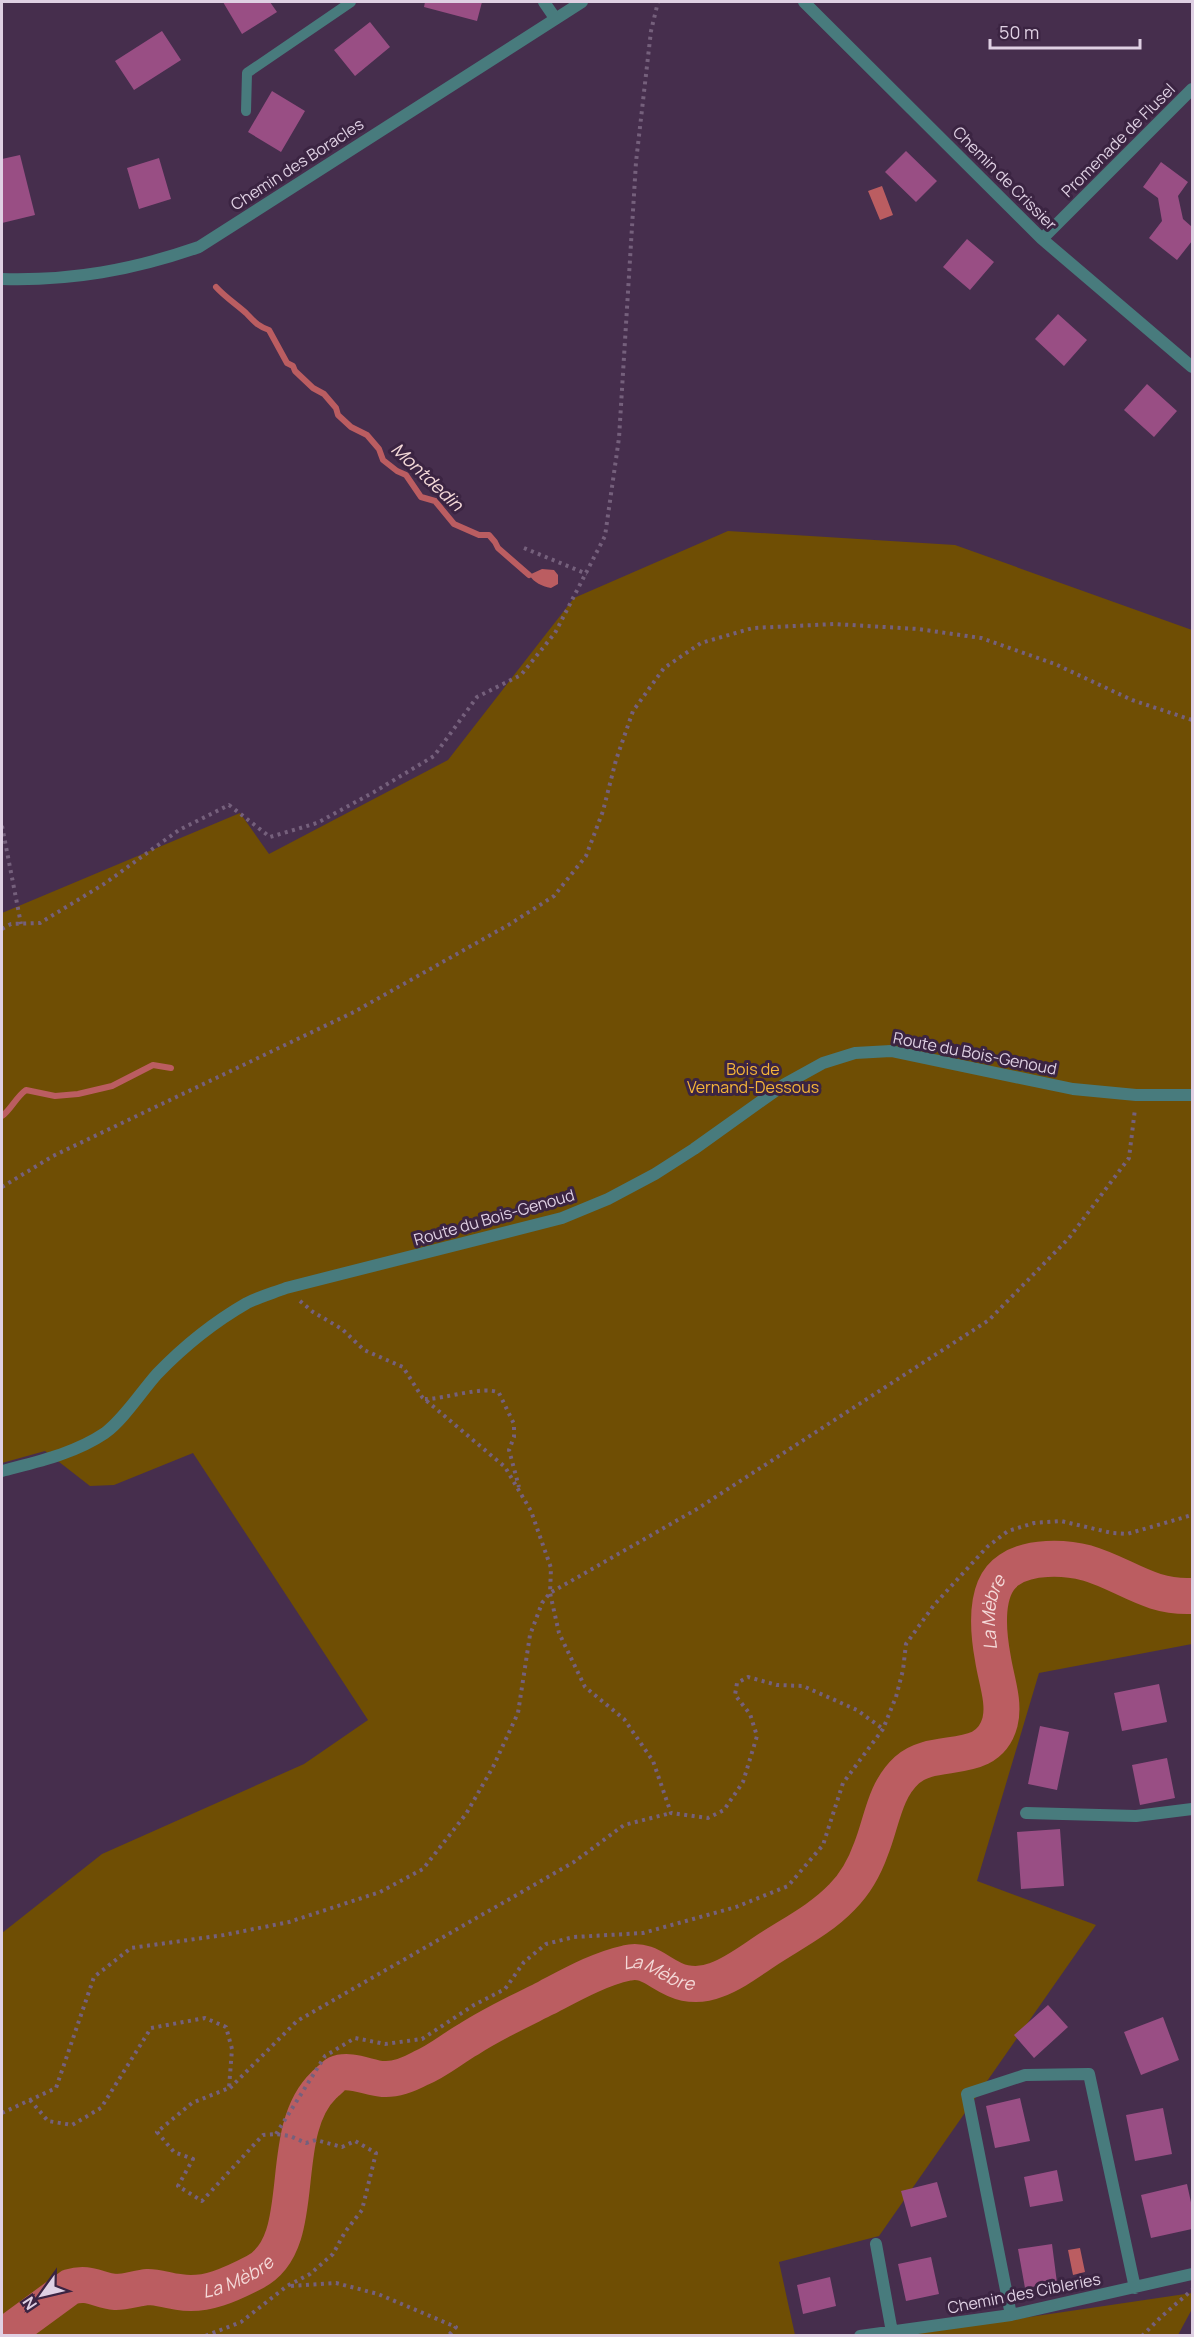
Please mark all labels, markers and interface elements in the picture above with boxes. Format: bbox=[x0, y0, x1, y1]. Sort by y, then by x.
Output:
scale bar bbox=[990, 12, 1140, 50]
text: 50 m bbox=[999, 20, 1039, 44]
street label: Promenade de Flusel bbox=[1056, 78, 1180, 202]
street label: Chemin des Boracles bbox=[226, 113, 368, 215]
street label: Chemin de Crissier bbox=[948, 121, 1062, 235]
water label: Montdedin bbox=[387, 437, 470, 517]
street label: Route du Bois-Genoud bbox=[891, 1026, 1059, 1080]
park label: Bois de Vernand-Dessous bbox=[687, 1058, 819, 1098]
street label: Route du Bois-Genoud bbox=[411, 1184, 577, 1250]
water label: La Mèbre bbox=[976, 1568, 1011, 1652]
water label: La Mèbre bbox=[620, 1949, 697, 1995]
water label: La Mèbre bbox=[200, 2249, 279, 2303]
north arrow bbox=[12, 2265, 72, 2325]
street label: Chemin des Cibleries bbox=[946, 2267, 1102, 2319]
text: N bbox=[17, 2292, 42, 2314]

